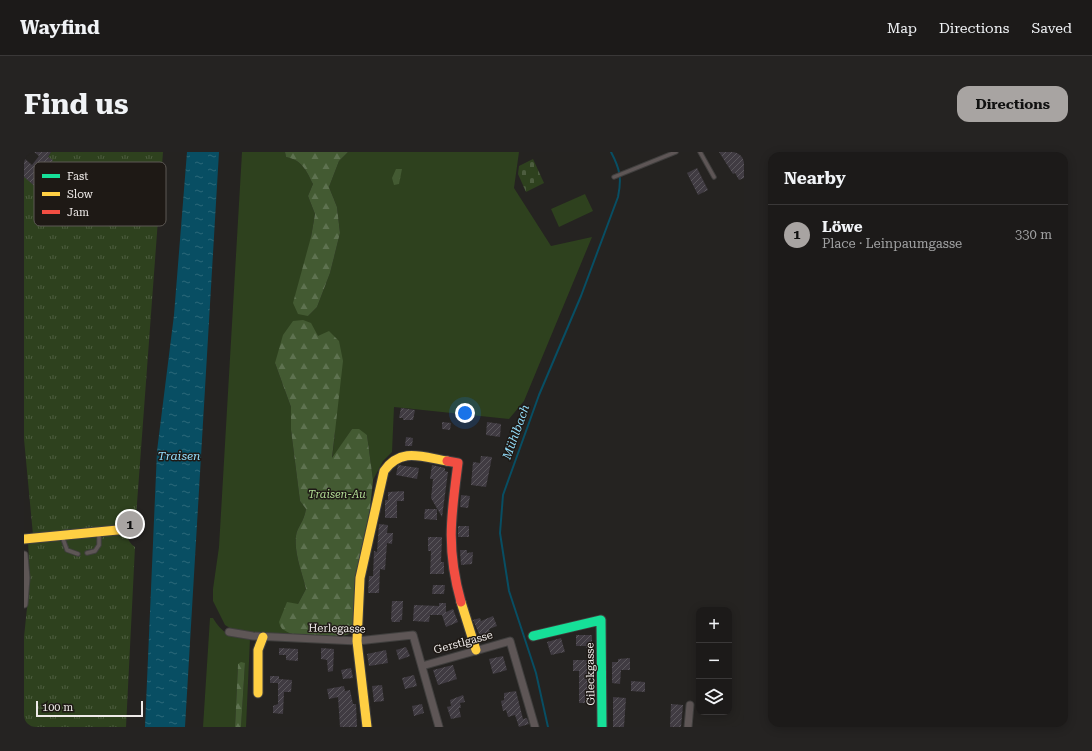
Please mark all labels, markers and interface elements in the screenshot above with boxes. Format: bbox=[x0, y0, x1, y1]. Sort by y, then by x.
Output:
text: Wayfind bbox=[20, 16, 100, 39]
text: Map bbox=[887, 20, 917, 36]
text: Directions bbox=[939, 20, 1009, 36]
text: Saved bbox=[1031, 20, 1072, 36]
button: Directions bbox=[957, 86, 1068, 122]
text: Find us bbox=[24, 88, 128, 121]
legend bbox=[34, 162, 166, 226]
text: Nearby bbox=[784, 168, 846, 188]
text: Fast bbox=[67, 170, 88, 183]
text: Slow bbox=[67, 188, 94, 201]
text: Jam bbox=[67, 206, 89, 219]
text: Löwe bbox=[822, 218, 862, 236]
text: 1 bbox=[793, 227, 801, 242]
text: 330 m bbox=[1015, 227, 1052, 242]
text: Place · Leinpaumgasse bbox=[822, 236, 962, 251]
your location bbox=[455, 403, 475, 423]
water label: Mühlbach bbox=[499, 403, 532, 462]
water label: Traisen bbox=[158, 449, 200, 463]
park label: Traisen-Au bbox=[308, 488, 366, 501]
pin: 1 bbox=[117, 509, 143, 539]
map controls bbox=[696, 607, 732, 715]
button: + bbox=[696, 607, 732, 643]
street label: Herlegasse bbox=[308, 621, 366, 636]
street label: Gerstlgasse bbox=[432, 628, 494, 657]
street label: Gileckgasse bbox=[583, 642, 598, 706]
button: − bbox=[696, 643, 732, 679]
button: layers bbox=[696, 679, 732, 715]
scale bar bbox=[36, 699, 143, 718]
text: 100 m bbox=[42, 701, 73, 714]

